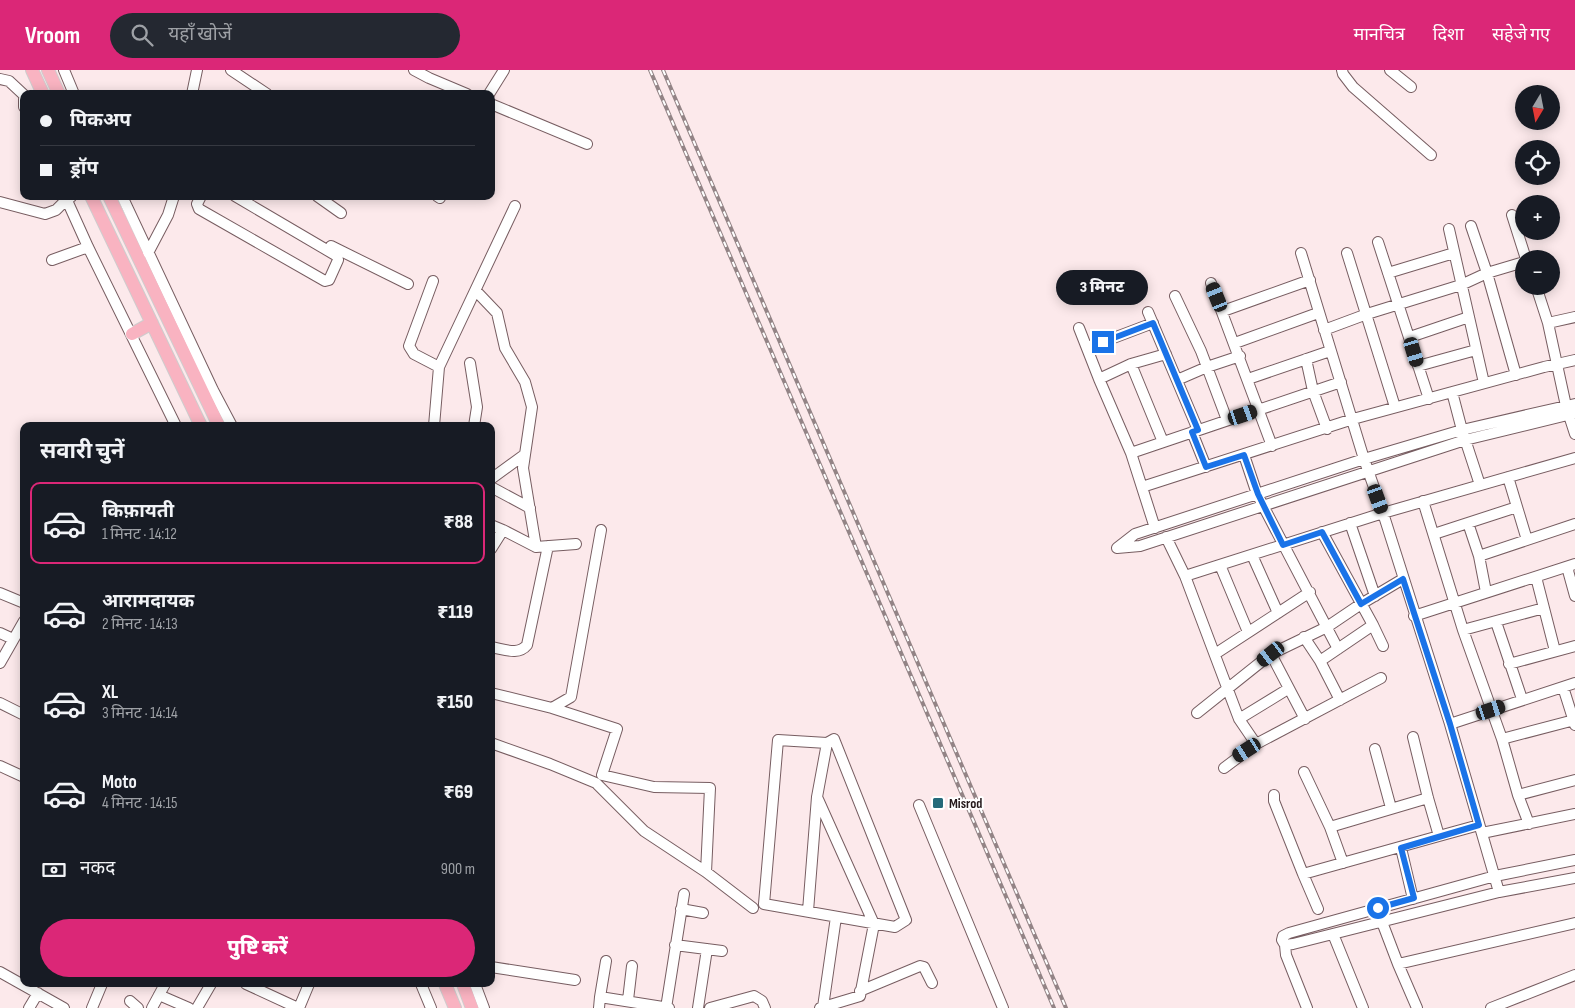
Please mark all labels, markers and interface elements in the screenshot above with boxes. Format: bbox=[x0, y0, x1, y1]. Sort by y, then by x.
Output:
search box bbox=[110, 13, 460, 58]
text: Vroom bbox=[25, 21, 80, 50]
icon: search bbox=[128, 21, 156, 49]
text: यहाँ खोजें bbox=[168, 23, 232, 46]
text: मानचित्र bbox=[1353, 24, 1405, 45]
text: दिशा bbox=[1433, 24, 1464, 45]
text: सहेजे गए bbox=[1492, 24, 1550, 45]
north arrow bbox=[1515, 85, 1560, 130]
map controls bbox=[1515, 85, 1560, 295]
text: पिकअप bbox=[70, 109, 131, 132]
button: locate bbox=[1515, 140, 1560, 185]
text: ड्रॉप bbox=[70, 157, 98, 180]
button: + bbox=[1515, 195, 1560, 240]
button: − bbox=[1515, 250, 1560, 295]
callout: 3 मिनट bbox=[1057, 270, 1149, 304]
text: 3 मिनट bbox=[1080, 278, 1124, 297]
car bbox=[1204, 280, 1229, 314]
route end bbox=[1092, 331, 1114, 353]
car bbox=[1402, 335, 1425, 369]
car bbox=[1226, 403, 1259, 427]
text: सवारी चुनें bbox=[40, 438, 124, 465]
car bbox=[1365, 482, 1390, 516]
text: किफ़ायती bbox=[102, 500, 174, 523]
icon: car bbox=[42, 501, 87, 546]
text: ₹88 bbox=[443, 511, 473, 534]
text: 1 मिनट · 14:12 bbox=[102, 525, 177, 544]
text: आरामदायक bbox=[102, 590, 194, 613]
icon: car bbox=[42, 591, 87, 636]
text: ₹119 bbox=[437, 601, 473, 624]
text: 2 मिनट · 14:13 bbox=[102, 615, 178, 634]
car bbox=[1254, 639, 1287, 669]
icon: car bbox=[42, 681, 87, 726]
text: XL bbox=[102, 681, 118, 704]
text: ₹150 bbox=[436, 691, 473, 714]
car bbox=[1474, 698, 1507, 722]
text: 3 मिनट · 14:14 bbox=[102, 704, 178, 723]
car bbox=[1230, 736, 1263, 764]
icon: car bbox=[42, 771, 87, 816]
text: Moto bbox=[102, 771, 137, 794]
text: ₹69 bbox=[444, 781, 473, 804]
text: 4 मिनट · 14:15 bbox=[102, 794, 178, 813]
place label: Misrod bbox=[949, 795, 982, 812]
marker: Misrod bbox=[931, 796, 945, 810]
icon: cash bbox=[40, 856, 68, 884]
text: नकद bbox=[80, 857, 115, 880]
text: 900 m bbox=[441, 860, 475, 879]
route start bbox=[1367, 897, 1389, 919]
button: पुष्टि करें bbox=[40, 919, 475, 977]

